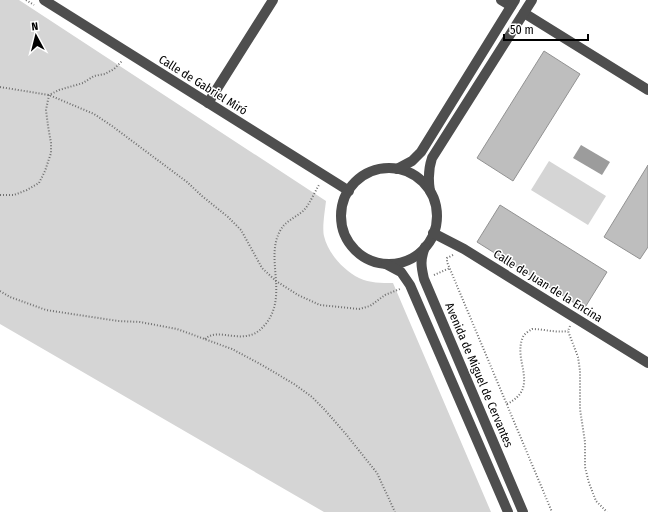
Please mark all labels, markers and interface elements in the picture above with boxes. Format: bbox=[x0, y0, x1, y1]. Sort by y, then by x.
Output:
north arrow bbox=[16, 16, 56, 56]
scale bar bbox=[504, 16, 588, 42]
text: N bbox=[31, 20, 39, 33]
text: 50 m bbox=[510, 23, 534, 37]
street label: Calle de Gabriel Miró bbox=[156, 52, 250, 118]
street label: Calle de Juan de la Encina bbox=[491, 247, 605, 325]
street label: Avenida de Miguel de Cervantes bbox=[442, 301, 516, 449]

